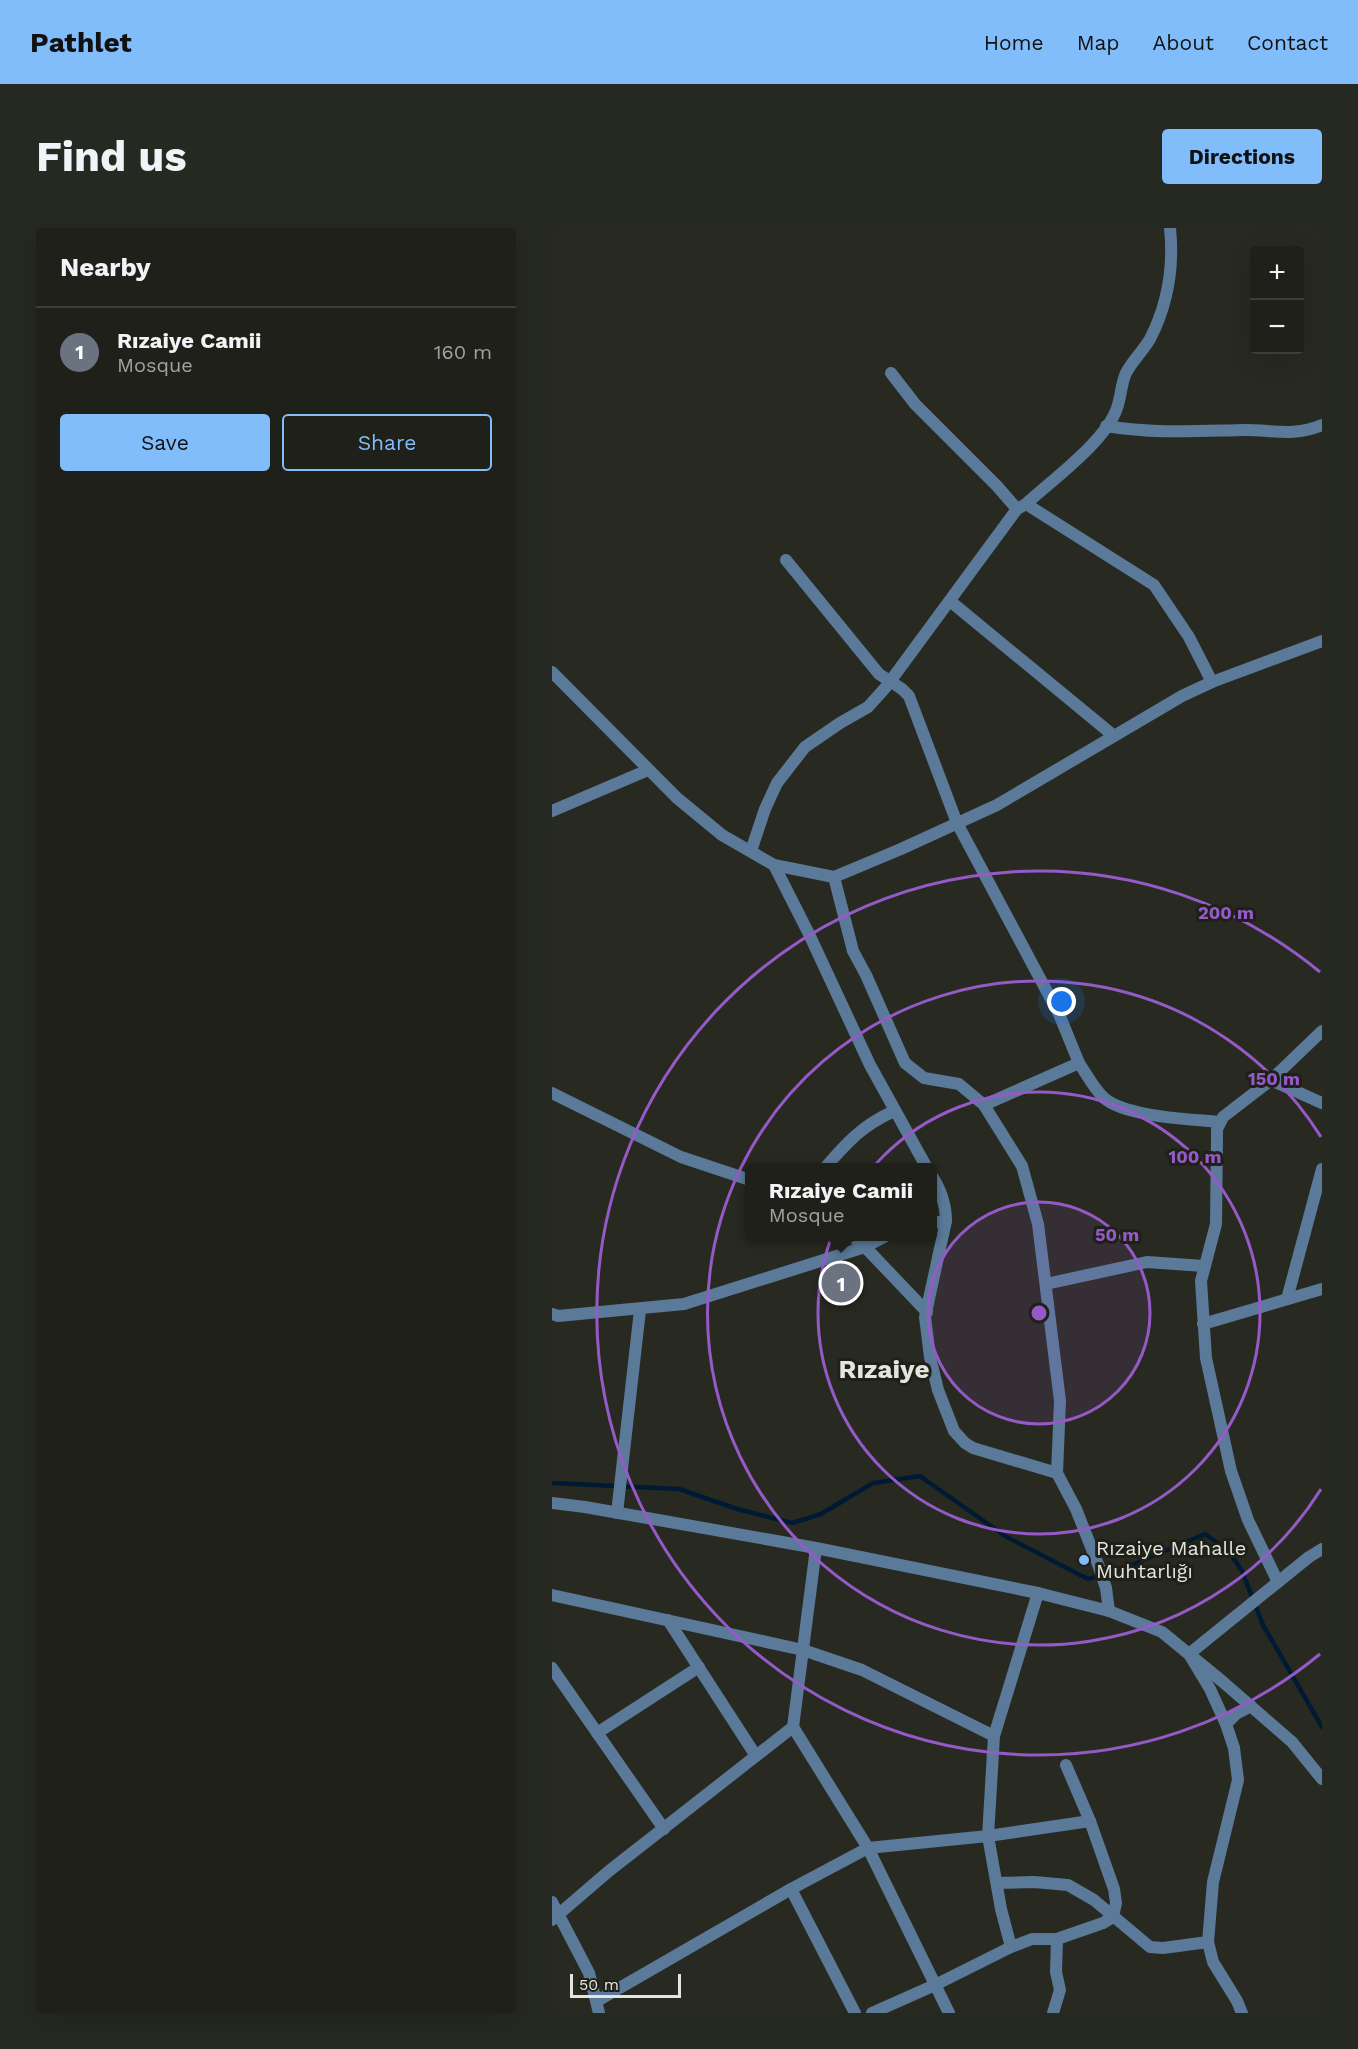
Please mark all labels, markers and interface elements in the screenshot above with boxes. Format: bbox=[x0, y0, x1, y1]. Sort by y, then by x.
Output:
text: Pathlet bbox=[30, 26, 132, 59]
text: Home bbox=[984, 30, 1044, 55]
text: Map bbox=[1077, 30, 1120, 55]
text: About bbox=[1153, 30, 1214, 55]
text: Contact bbox=[1247, 30, 1328, 55]
button: Directions bbox=[1162, 129, 1322, 184]
text: Find us bbox=[36, 132, 187, 181]
map controls bbox=[1250, 246, 1304, 354]
button: + bbox=[1250, 246, 1304, 300]
text: Nearby bbox=[60, 252, 151, 282]
button: − bbox=[1250, 300, 1304, 354]
text: Rızaiye Camii bbox=[117, 328, 261, 353]
text: 1 bbox=[75, 340, 84, 364]
text: 160 m bbox=[434, 340, 492, 364]
text: Mosque bbox=[117, 353, 193, 377]
button: Save bbox=[60, 414, 270, 471]
button: Share bbox=[282, 414, 492, 471]
text: 200 m bbox=[1198, 902, 1254, 923]
your location bbox=[1047, 987, 1076, 1016]
text: 150 m bbox=[1248, 1068, 1300, 1089]
text: 100 m bbox=[1168, 1146, 1222, 1167]
popup bbox=[745, 1163, 937, 1241]
text: Rızaiye Camii bbox=[769, 1178, 913, 1203]
text: Mosque bbox=[769, 1203, 845, 1227]
text: 50 m bbox=[1095, 1224, 1139, 1245]
pin: 1 bbox=[822, 1260, 860, 1306]
centre of rings bbox=[1029, 1303, 1049, 1323]
district label: Rızaiye bbox=[839, 1354, 929, 1384]
place label: Rızaiye Mahalle Muhtarlığı bbox=[1096, 1536, 1246, 1583]
marker: Rızaiye Mahalle Muhtarlığı bbox=[1077, 1553, 1091, 1567]
scale bar bbox=[570, 1971, 681, 1998]
text: 50 m bbox=[579, 1975, 619, 1994]

